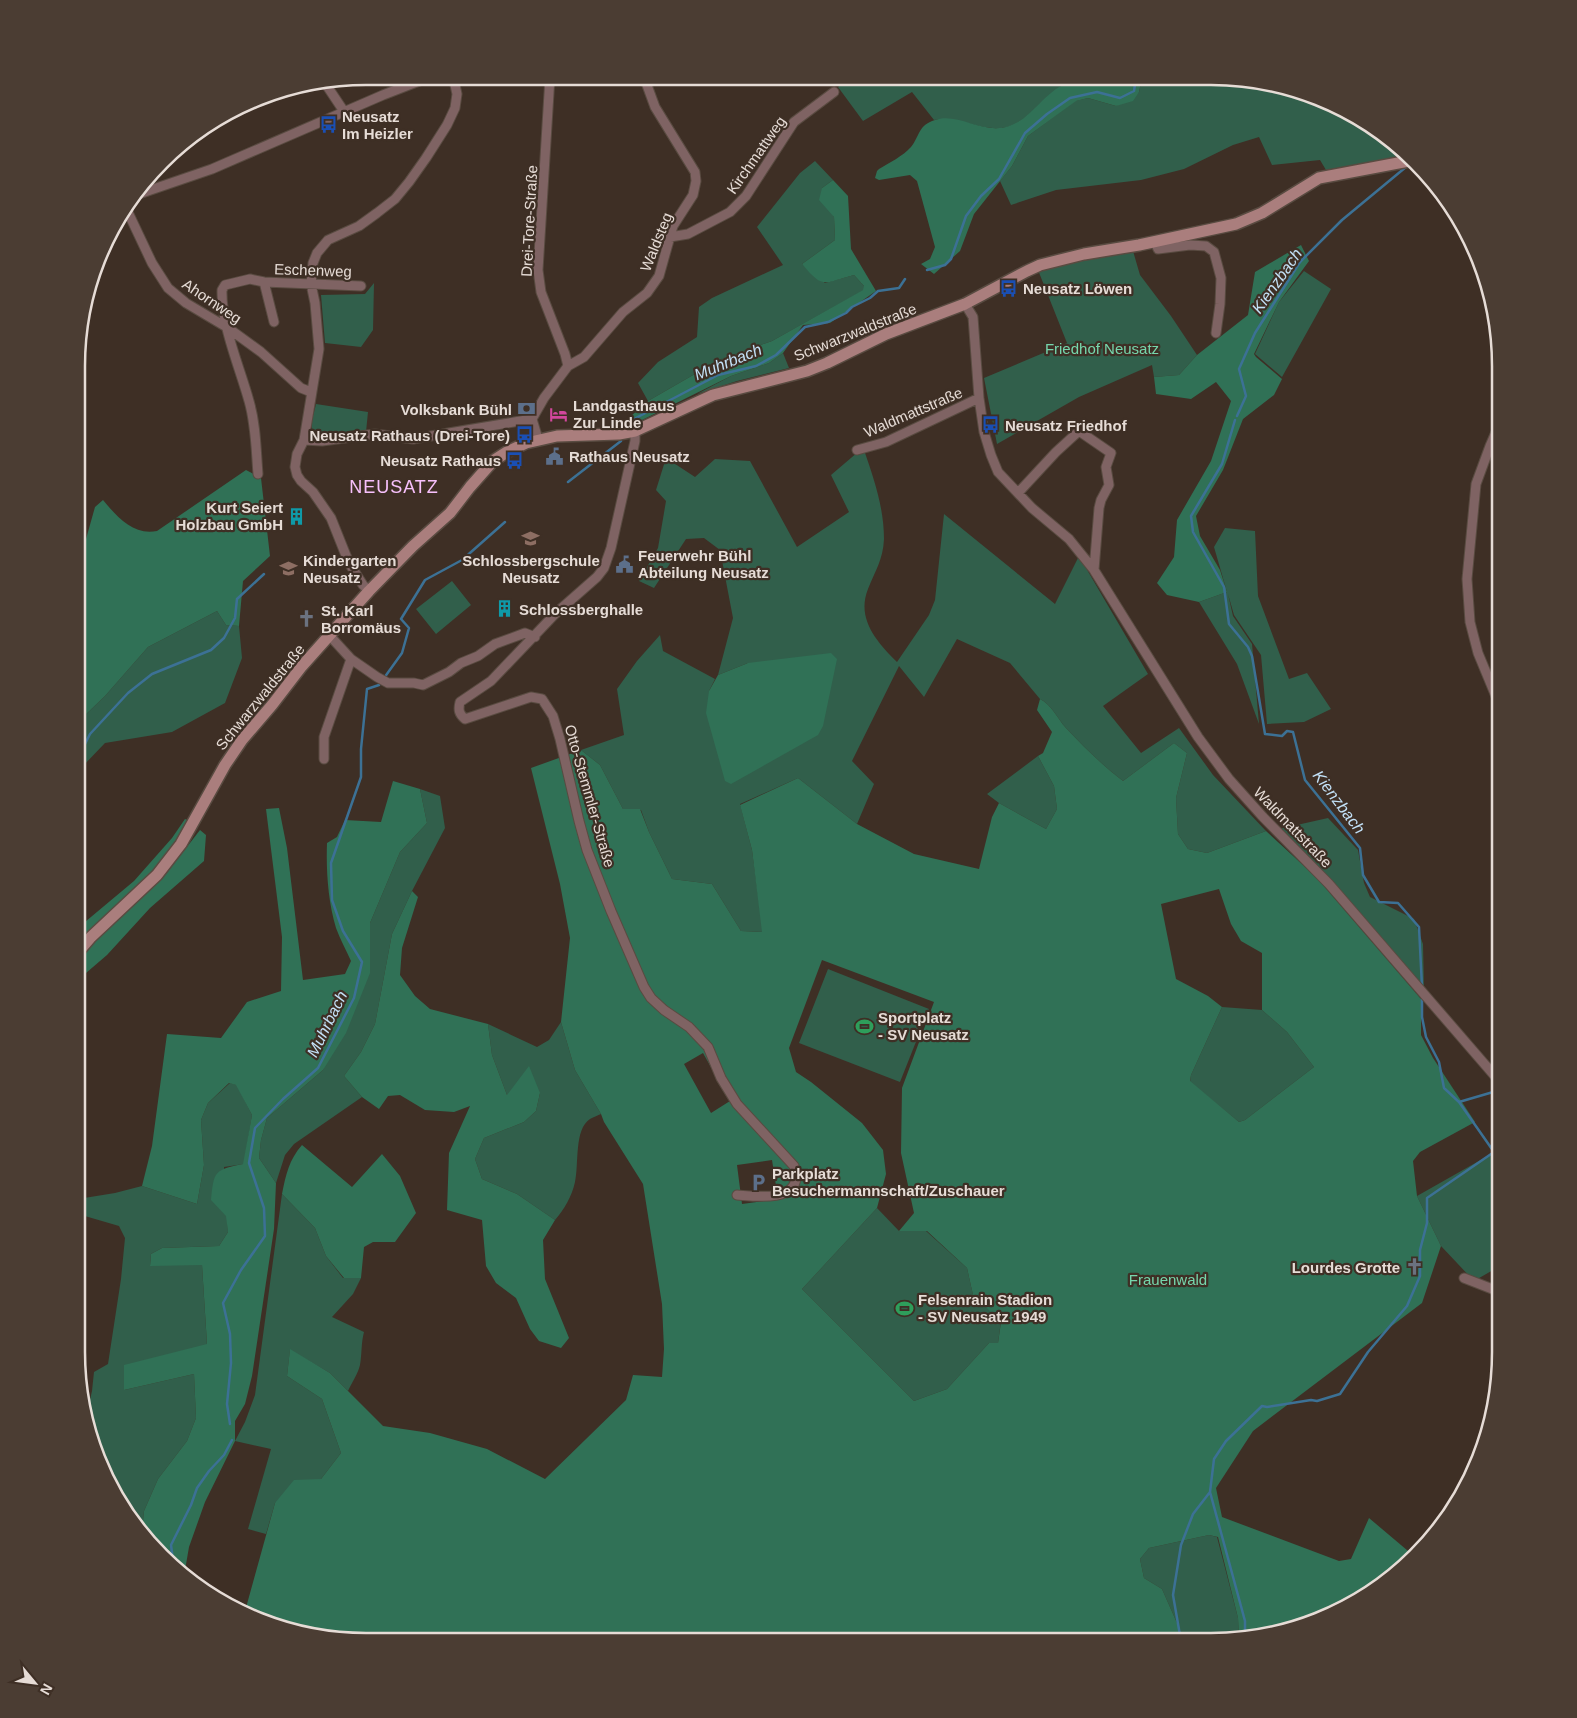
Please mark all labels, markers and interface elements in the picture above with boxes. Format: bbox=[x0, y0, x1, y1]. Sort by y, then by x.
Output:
place label: Neusatz Im Heizler bbox=[342, 108, 413, 142]
street label: Kirchmattweg bbox=[723, 113, 789, 197]
bus stop icon: Neusatz Im Heizler bbox=[318, 115, 338, 135]
street label: Drei-Tore-Straße bbox=[518, 165, 540, 277]
street label: Waldsteg bbox=[637, 210, 675, 274]
water label: Kienzbach bbox=[1249, 245, 1305, 316]
street label: Eschenweg bbox=[274, 260, 352, 280]
street label: Ahornweg bbox=[179, 275, 245, 327]
bus stop icon: Neusatz Löwen bbox=[999, 278, 1019, 298]
place label: Neusatz Löwen bbox=[1023, 280, 1132, 297]
street label: Schwarzwaldstraße bbox=[791, 300, 919, 364]
park label: Friedhof Neusatz bbox=[1045, 340, 1159, 357]
water label: Muhrbach bbox=[692, 341, 764, 383]
street label: Waldmattstraße bbox=[861, 384, 965, 440]
place label: Landgasthaus Zur Linde bbox=[573, 397, 675, 431]
bank icon: Volksbank Bühl bbox=[516, 399, 536, 419]
place label: Volksbank Bühl bbox=[401, 401, 512, 418]
hotel icon: Landgasthaus Zur Linde bbox=[549, 404, 569, 424]
bus stop icon: Neusatz Friedhof bbox=[981, 415, 1001, 435]
place label: Neusatz Friedhof bbox=[1005, 417, 1128, 434]
bus stop icon: Neusatz Rathaus (Drei-Tore) bbox=[514, 425, 534, 445]
place label: Neusatz Rathaus (Drei-Tore) bbox=[309, 427, 510, 444]
public building icon: Rathaus Neusatz bbox=[545, 446, 565, 466]
place label: Rathaus Neusatz bbox=[569, 448, 690, 465]
bus stop icon: Neusatz Rathaus bbox=[505, 450, 525, 470]
place label: Neusatz Rathaus bbox=[380, 452, 501, 469]
district label: NEUSATZ bbox=[349, 477, 439, 497]
place label: Kurt Seiert Holzbau GmbH bbox=[176, 499, 283, 533]
building icon: Kurt Seiert Holzbau GmbH bbox=[287, 506, 307, 526]
school or university icon: Schlossbergschule Neusatz bbox=[521, 529, 541, 549]
place label: Feuerwehr Bühl Abteilung Neusatz bbox=[638, 547, 769, 581]
place label: Kindergarten Neusatz bbox=[303, 552, 396, 586]
place label: Schlossbergschule Neusatz bbox=[462, 552, 600, 586]
public building icon: Feuerwehr Bühl Abteilung Neusatz bbox=[614, 554, 634, 574]
school or university icon: Kindergarten Neusatz bbox=[279, 559, 299, 579]
building icon: Schlossberghalle bbox=[495, 599, 515, 619]
place label: Schlossberghalle bbox=[519, 601, 643, 618]
place label: St. Karl Borromäus bbox=[321, 602, 401, 636]
church icon: St. Karl Borromäus bbox=[297, 609, 317, 629]
street label: Schwarzwaldstraße bbox=[212, 641, 308, 753]
street label: Otto-Stemmler-Straße bbox=[561, 723, 619, 869]
water label: Kienzbach bbox=[1310, 767, 1368, 837]
street label: Waldmattstraße bbox=[1250, 783, 1336, 871]
water label: Muhrbach bbox=[304, 988, 350, 1060]
place label: Sportplatz - SV Neusatz bbox=[878, 1009, 969, 1043]
sports icon: Sportplatz - SV Neusatz bbox=[854, 1016, 874, 1036]
place label: Parkplatz Besuchermannschaft/Zuschauer bbox=[772, 1165, 1005, 1199]
parking icon: Parkplatz Besuchermannschaft/Zuschauer bbox=[748, 1172, 768, 1192]
church icon: Lourdes Grotte bbox=[1404, 1257, 1424, 1277]
place label: Lourdes Grotte bbox=[1292, 1259, 1400, 1276]
park label: Frauenwald bbox=[1129, 1271, 1207, 1288]
place label: Felsenrain Stadion - SV Neusatz 1949 bbox=[918, 1291, 1052, 1325]
sports icon: Felsenrain Stadion - SV Neusatz 1949 bbox=[894, 1298, 914, 1318]
north arrow bbox=[10, 1658, 60, 1708]
text: N bbox=[37, 1681, 56, 1698]

